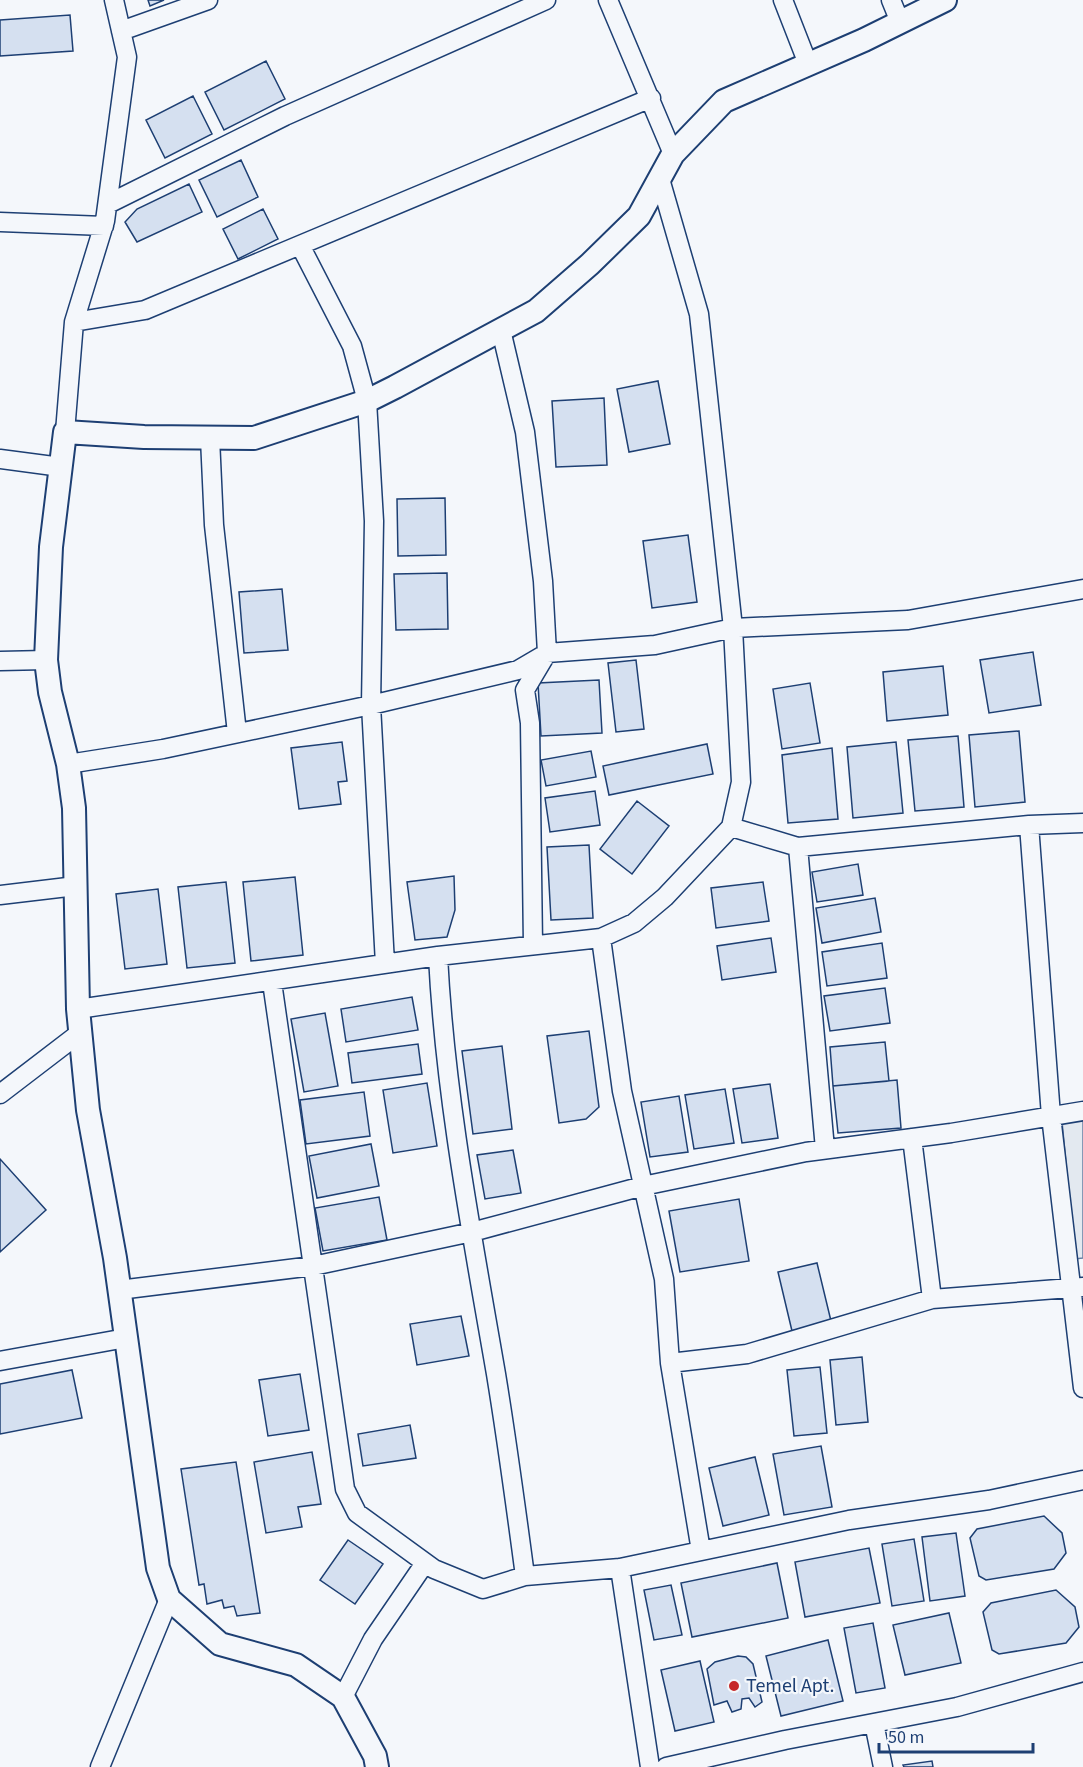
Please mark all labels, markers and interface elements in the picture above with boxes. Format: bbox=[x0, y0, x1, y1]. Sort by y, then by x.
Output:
place label: Temel Apt. bbox=[746, 1672, 834, 1700]
marker: Temel Apt. bbox=[727, 1679, 741, 1693]
scale bar bbox=[879, 1716, 1034, 1754]
text: 50 m bbox=[888, 1725, 924, 1750]

